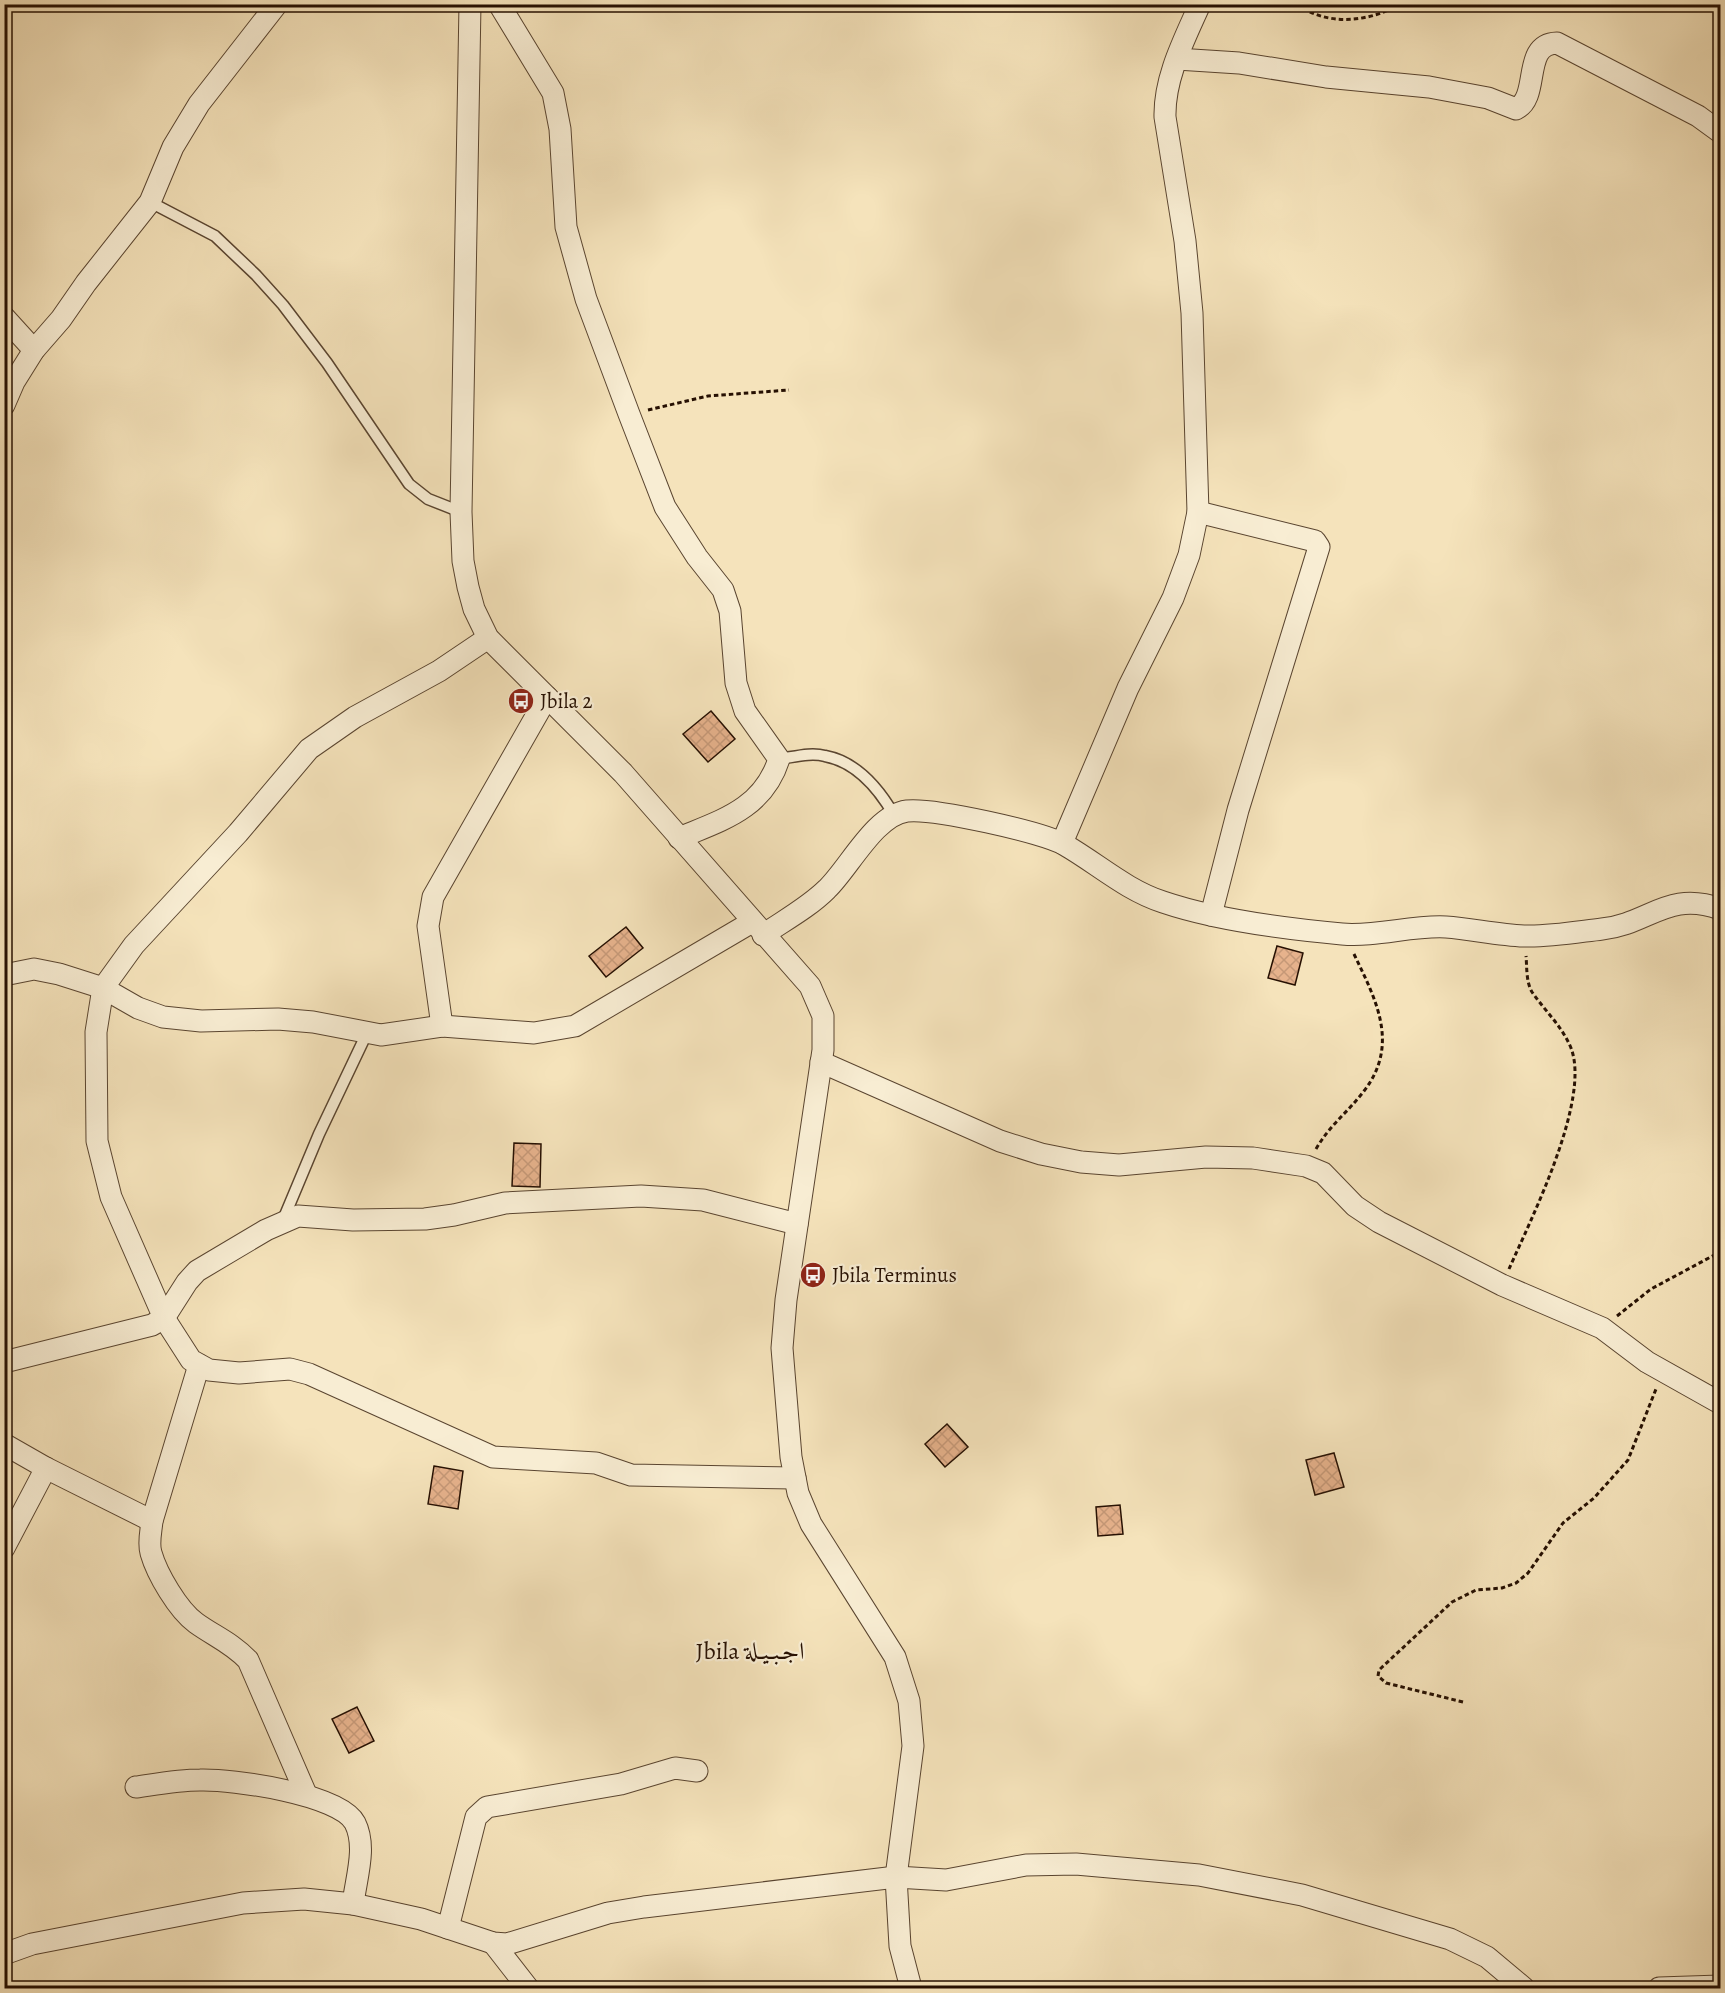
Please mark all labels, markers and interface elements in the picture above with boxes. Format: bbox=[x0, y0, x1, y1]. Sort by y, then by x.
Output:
bus stop icon: Jbila 2 bbox=[506, 686, 536, 716]
place label: Jbila 2 bbox=[540, 687, 593, 715]
bus stop icon: Jbila Terminus bbox=[798, 1260, 828, 1290]
place label: Jbila Terminus bbox=[832, 1261, 957, 1289]
district label: Jbila اجـبـيـلة bbox=[696, 1635, 804, 1667]

